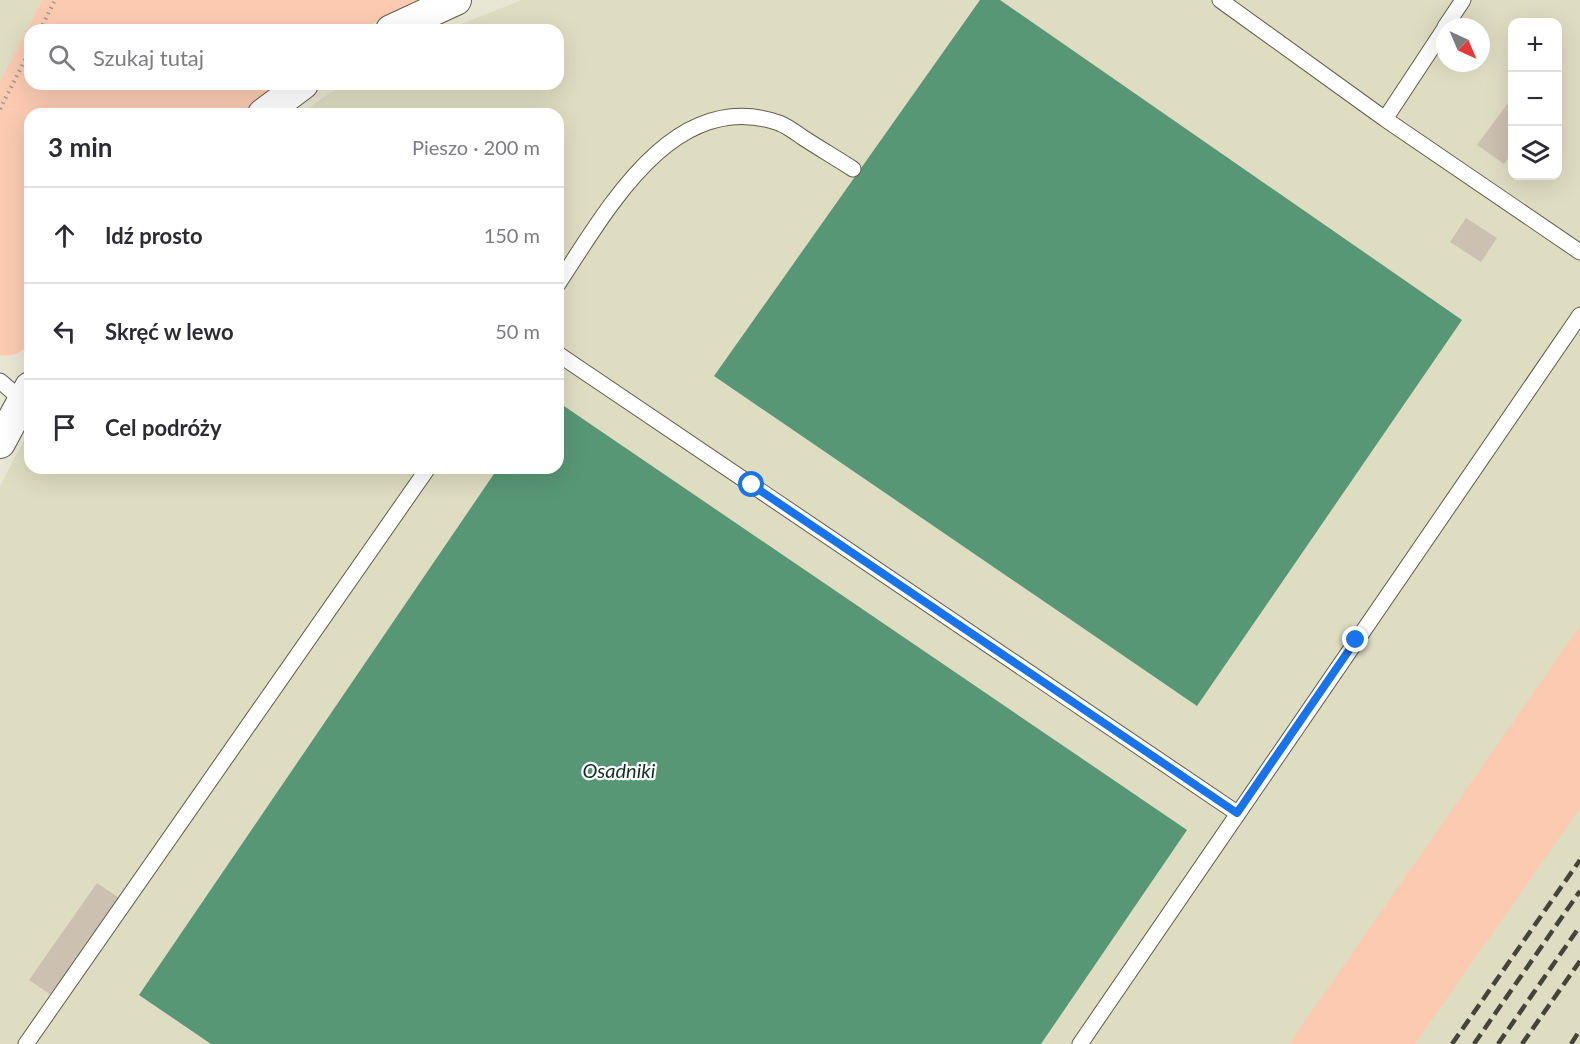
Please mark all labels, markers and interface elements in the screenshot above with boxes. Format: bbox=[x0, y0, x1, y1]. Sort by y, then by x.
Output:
north arrow bbox=[1436, 18, 1490, 72]
map controls bbox=[1508, 18, 1562, 180]
button: + bbox=[1508, 18, 1562, 72]
search box bbox=[24, 24, 564, 90]
icon: search bbox=[45, 41, 78, 74]
text: Szukaj tutaj bbox=[93, 44, 204, 71]
button: − bbox=[1508, 72, 1562, 126]
button: layers bbox=[1508, 126, 1562, 180]
text: 3 min bbox=[48, 131, 112, 163]
text: Pieszo · 200 m bbox=[412, 135, 540, 159]
icon: ahead bbox=[48, 219, 81, 252]
text: Idź prosto bbox=[105, 222, 203, 249]
text: 150 m bbox=[484, 223, 540, 247]
icon: left bbox=[48, 315, 81, 348]
text: Skręć w lewo bbox=[105, 318, 234, 345]
text: 50 m bbox=[495, 319, 540, 343]
icon: arrive bbox=[48, 411, 81, 444]
text: Cel podróży bbox=[105, 414, 222, 441]
route start bbox=[738, 471, 764, 497]
route end bbox=[1342, 626, 1368, 652]
water label: Osadniki bbox=[583, 758, 656, 782]

